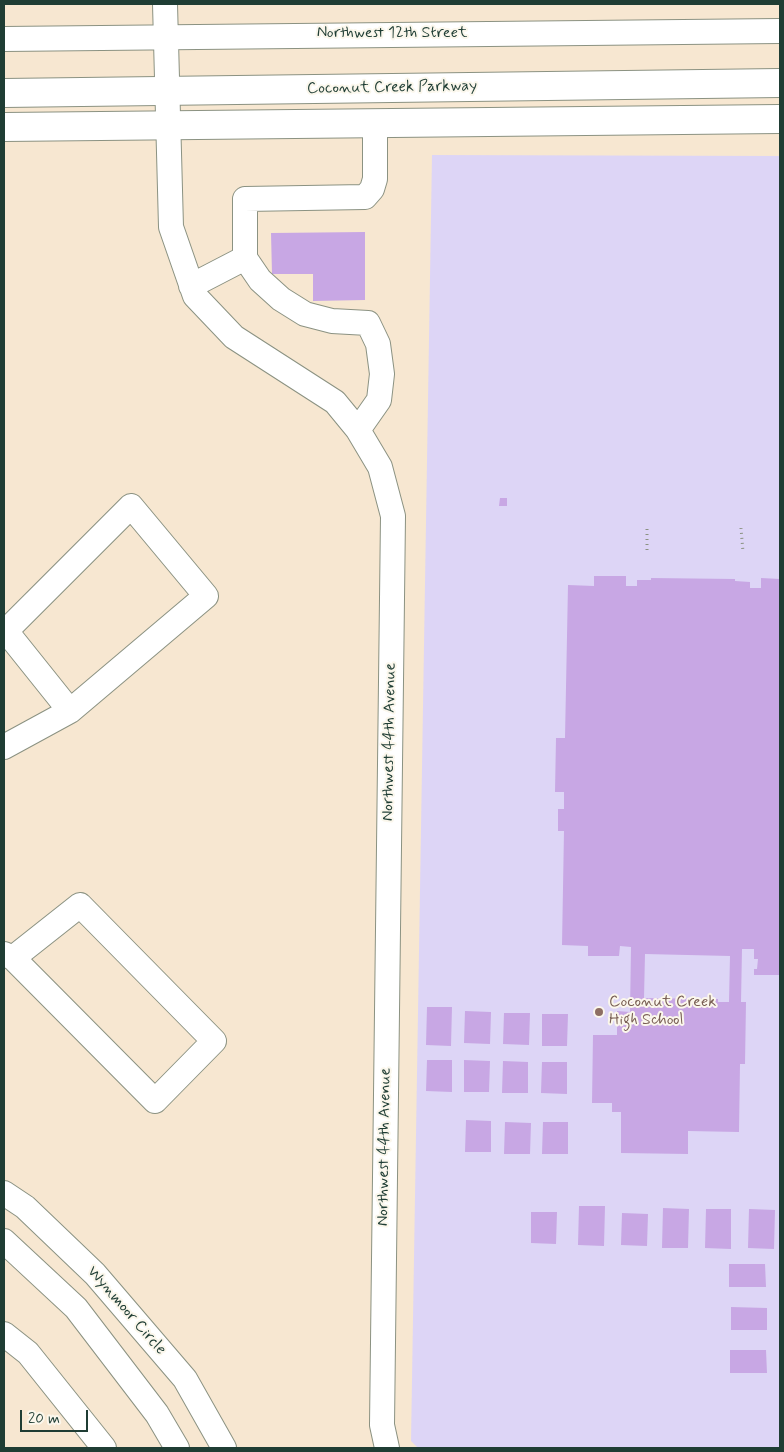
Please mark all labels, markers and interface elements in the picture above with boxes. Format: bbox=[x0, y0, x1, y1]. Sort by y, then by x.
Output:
street label: Northwest 12th Street bbox=[317, 24, 467, 44]
street label: Coconut Creek Parkway bbox=[307, 77, 477, 99]
street label: Northwest 44th Avenue bbox=[379, 663, 401, 821]
place label: Coconut Creek High School bbox=[609, 993, 716, 1031]
marker: Coconut Creek High School bbox=[593, 1006, 605, 1018]
street label: Northwest 44th Avenue bbox=[374, 1068, 396, 1226]
street label: Wynmoor Circle bbox=[82, 1263, 170, 1359]
scale bar bbox=[22, 1400, 90, 1432]
text: 20 m bbox=[28, 1409, 60, 1429]

